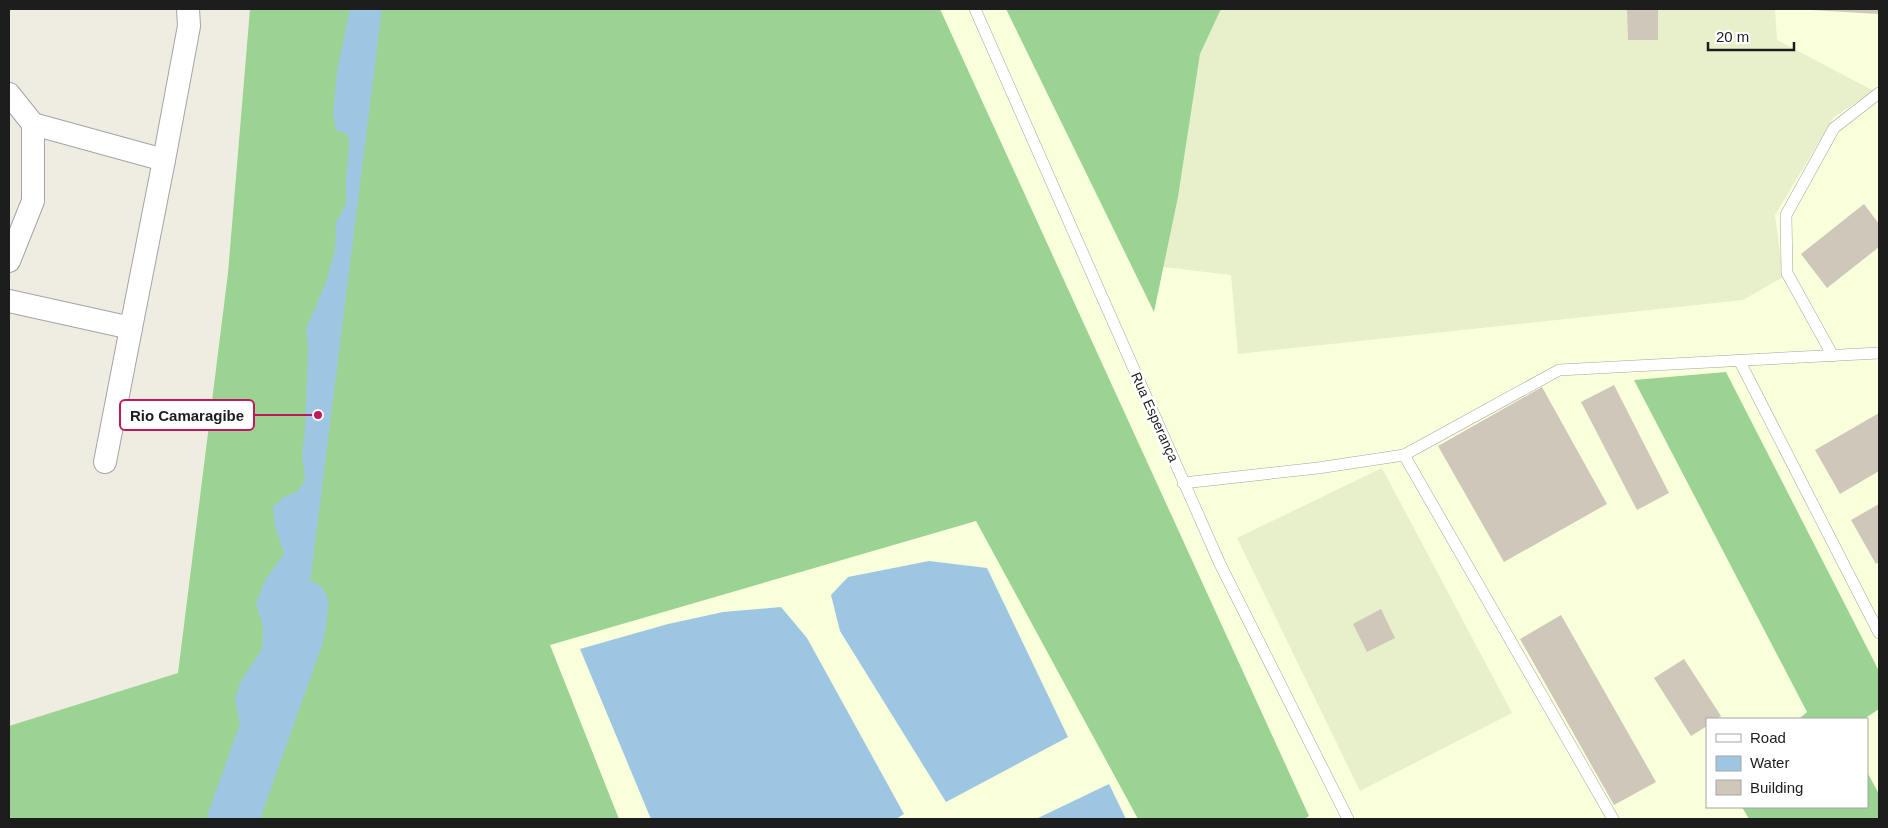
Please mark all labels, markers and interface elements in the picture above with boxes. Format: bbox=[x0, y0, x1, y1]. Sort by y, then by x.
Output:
scale bar bbox=[1708, 20, 1794, 52]
text: 20 m bbox=[1716, 28, 1749, 45]
street label: Rua Esperança bbox=[1128, 370, 1182, 465]
callout: Rio Camaragibe bbox=[120, 400, 254, 430]
text: Rio Camaragibe bbox=[130, 407, 244, 424]
legend bbox=[1706, 718, 1868, 808]
text: Road bbox=[1750, 729, 1786, 746]
text: Water bbox=[1750, 754, 1789, 771]
text: Building bbox=[1750, 779, 1803, 796]

